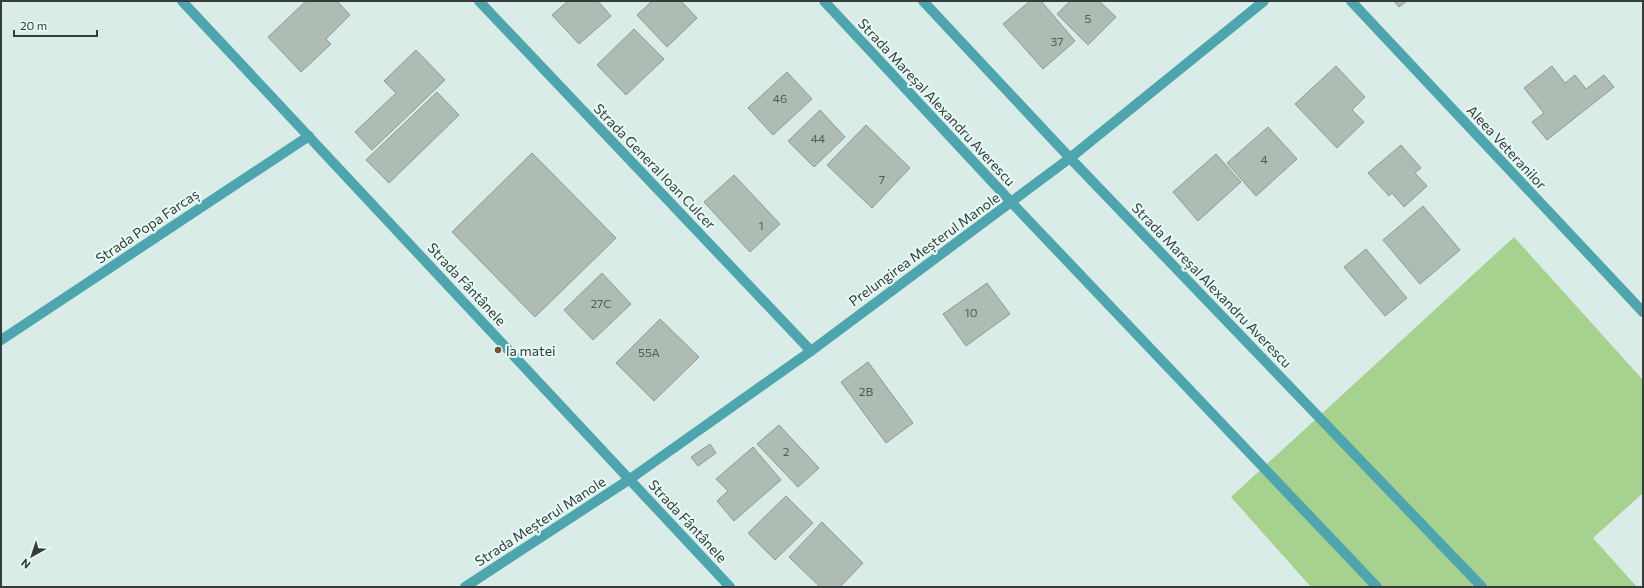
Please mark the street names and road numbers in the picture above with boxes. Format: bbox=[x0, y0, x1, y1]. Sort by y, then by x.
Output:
street label: Strada Mareșal Alexandru Averescu bbox=[854, 15, 1019, 190]
street label: Strada General Ioan Culcer bbox=[591, 100, 720, 233]
street label: Aleea Veteranilor bbox=[1464, 101, 1551, 193]
street label: Strada Popa Farcaș bbox=[92, 185, 202, 268]
street label: Prelungirea Meșterul Manole bbox=[845, 188, 1003, 310]
street label: Strada Mareșal Alexandru Averescu bbox=[1128, 199, 1295, 372]
street label: Strada Fântânele bbox=[424, 239, 510, 329]
street label: Strada Meșterul Manole bbox=[471, 472, 609, 570]
street label: Strada Fântânele bbox=[645, 476, 731, 566]

